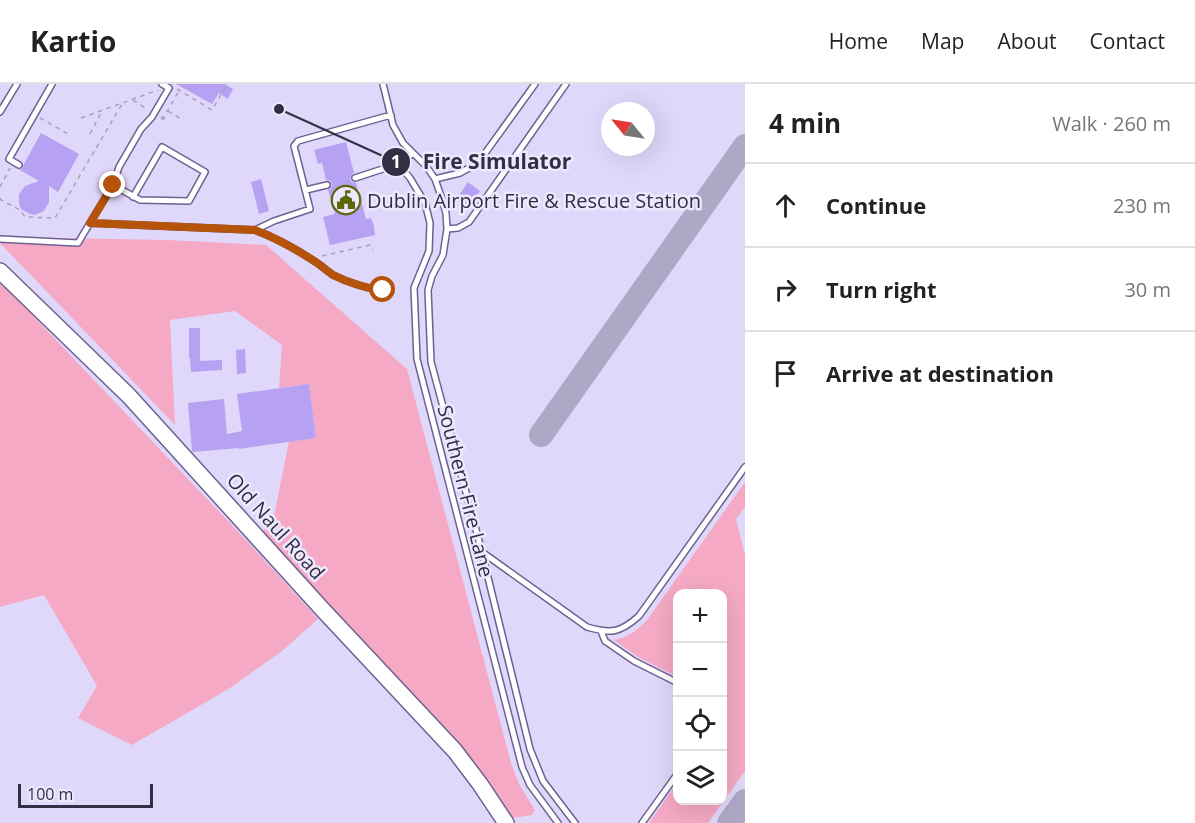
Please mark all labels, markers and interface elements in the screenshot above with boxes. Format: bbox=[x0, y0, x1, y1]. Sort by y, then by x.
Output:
text: Kartio bbox=[30, 22, 116, 60]
text: Home bbox=[829, 27, 888, 55]
text: Map bbox=[921, 27, 964, 55]
text: About bbox=[997, 27, 1057, 55]
text: Contact bbox=[1090, 27, 1165, 55]
north arrow bbox=[601, 102, 655, 156]
text: 4 min bbox=[769, 105, 841, 141]
text: Walk · 260 m bbox=[1052, 110, 1171, 137]
callout: Fire Simulator bbox=[381, 142, 583, 181]
text: Fire Simulator bbox=[423, 147, 572, 175]
text: 1 bbox=[391, 149, 401, 173]
route end bbox=[99, 171, 125, 197]
public building icon: Dublin Airport Fire & Rescue Station bbox=[330, 184, 362, 216]
place label: Dublin Airport Fire & Rescue Station bbox=[367, 187, 701, 214]
icon: ahead bbox=[769, 189, 802, 222]
text: Continue bbox=[826, 190, 926, 220]
text: 230 m bbox=[1113, 192, 1171, 219]
icon: right bbox=[769, 273, 802, 306]
text: Turn right bbox=[826, 274, 937, 304]
route start bbox=[369, 276, 395, 302]
text: 30 m bbox=[1124, 276, 1171, 303]
icon: arrive bbox=[769, 357, 802, 390]
text: Arrive at destination bbox=[826, 358, 1054, 388]
street label: Southern Fire Lane bbox=[432, 402, 500, 580]
street label: Old Naul Road bbox=[221, 467, 331, 585]
map controls bbox=[673, 589, 727, 805]
button: + bbox=[673, 589, 727, 643]
button: − bbox=[673, 643, 727, 697]
button: locate bbox=[673, 697, 727, 751]
button: layers bbox=[673, 751, 727, 805]
scale bar bbox=[18, 781, 153, 808]
text: 100 m bbox=[27, 783, 73, 805]

